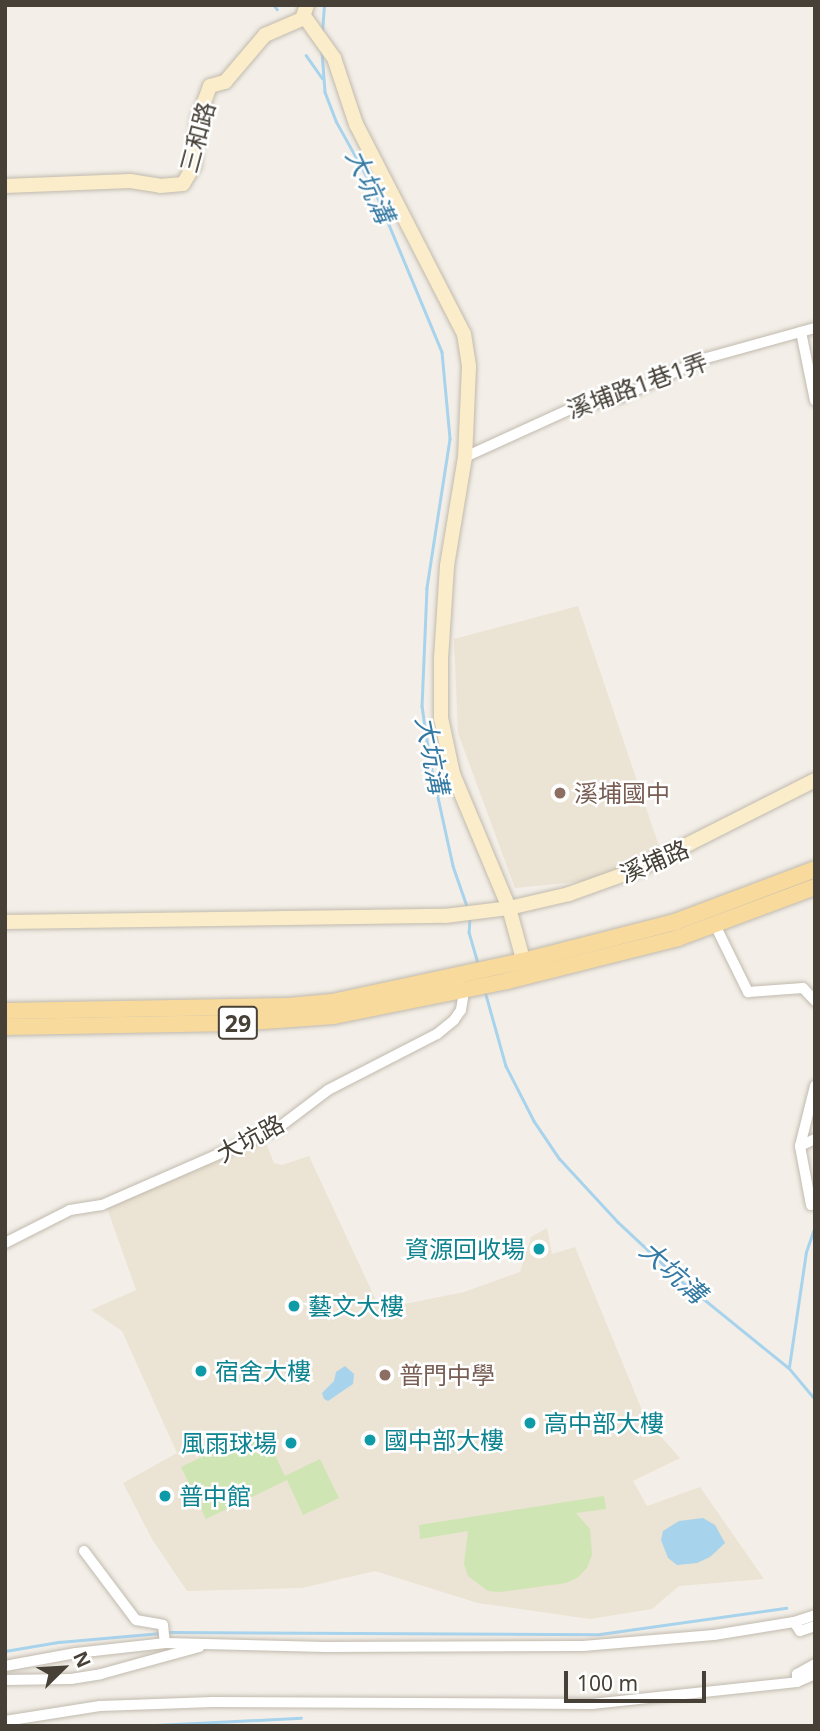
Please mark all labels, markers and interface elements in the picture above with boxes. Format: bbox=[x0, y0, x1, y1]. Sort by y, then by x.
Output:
street label: 三和路 bbox=[174, 98, 220, 176]
water label: 大坑溝 bbox=[339, 144, 401, 228]
street label: 溪埔路1巷1弄 bbox=[563, 346, 711, 424]
water label: 大坑溝 bbox=[409, 714, 455, 796]
place label: 溪埔國中 bbox=[574, 779, 670, 807]
marker: 溪埔國中 bbox=[552, 785, 568, 801]
street label: 溪埔路 bbox=[615, 834, 693, 888]
road number: 29 bbox=[217, 1004, 259, 1042]
street label: 大坑路 bbox=[211, 1108, 289, 1168]
water label: 大坑溝 bbox=[634, 1234, 712, 1310]
place label: 資源回收場 bbox=[405, 1235, 525, 1263]
marker: 資源回收場 bbox=[531, 1241, 547, 1257]
place label: 藝文大樓 bbox=[308, 1292, 404, 1320]
marker: 藝文大樓 bbox=[286, 1298, 302, 1314]
place label: 宿舍大樓 bbox=[215, 1357, 311, 1385]
place label: 普門中學 bbox=[399, 1361, 495, 1389]
marker: 宿舍大樓 bbox=[193, 1363, 209, 1379]
marker: 普門中學 bbox=[377, 1367, 393, 1383]
place label: 高中部大樓 bbox=[544, 1409, 664, 1437]
marker: 高中部大樓 bbox=[522, 1415, 538, 1431]
place label: 國中部大樓 bbox=[384, 1426, 504, 1454]
place label: 風雨球場 bbox=[181, 1429, 277, 1457]
marker: 國中部大樓 bbox=[362, 1432, 378, 1448]
marker: 風雨球場 bbox=[283, 1435, 299, 1451]
place label: 普中館 bbox=[179, 1482, 251, 1510]
marker: 普中館 bbox=[157, 1488, 173, 1504]
north arrow bbox=[28, 1633, 98, 1703]
text: N bbox=[67, 1647, 97, 1672]
scale bar bbox=[568, 1658, 710, 1702]
text: 100 m bbox=[577, 1669, 638, 1697]

